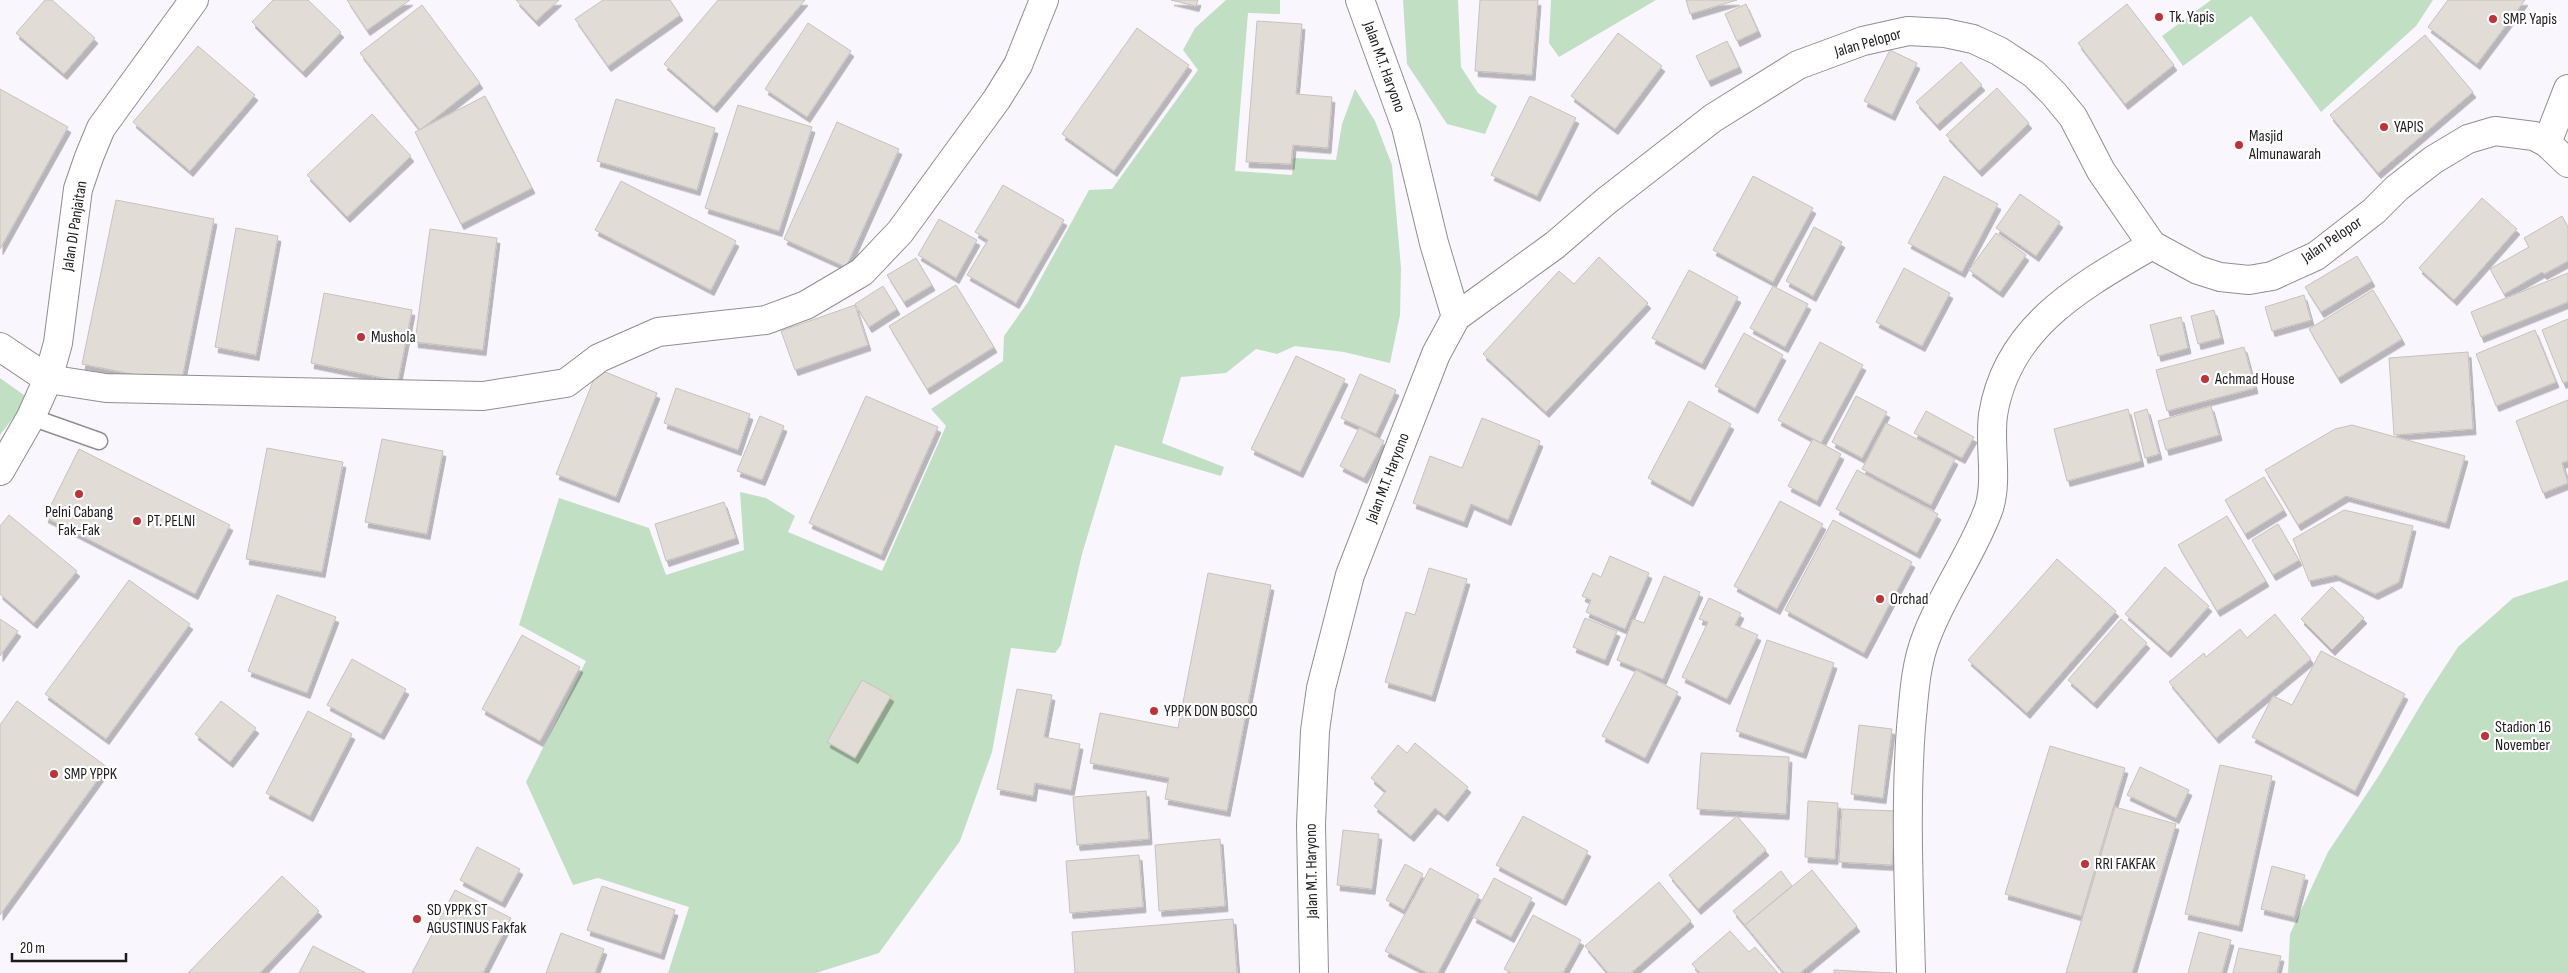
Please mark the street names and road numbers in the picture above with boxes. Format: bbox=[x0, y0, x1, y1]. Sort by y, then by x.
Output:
street label: Jalan M.T. Haryono bbox=[1358, 18, 1409, 115]
street label: Jalan Pelopor bbox=[1831, 24, 1904, 62]
street label: Jalan DI Panjaitan bbox=[58, 180, 91, 273]
street label: Jalan Pelopor bbox=[2297, 213, 2366, 268]
street label: Jalan M.T. Haryono bbox=[1362, 430, 1414, 527]
street label: Jalan M.T. Haryono bbox=[1302, 823, 1322, 920]

